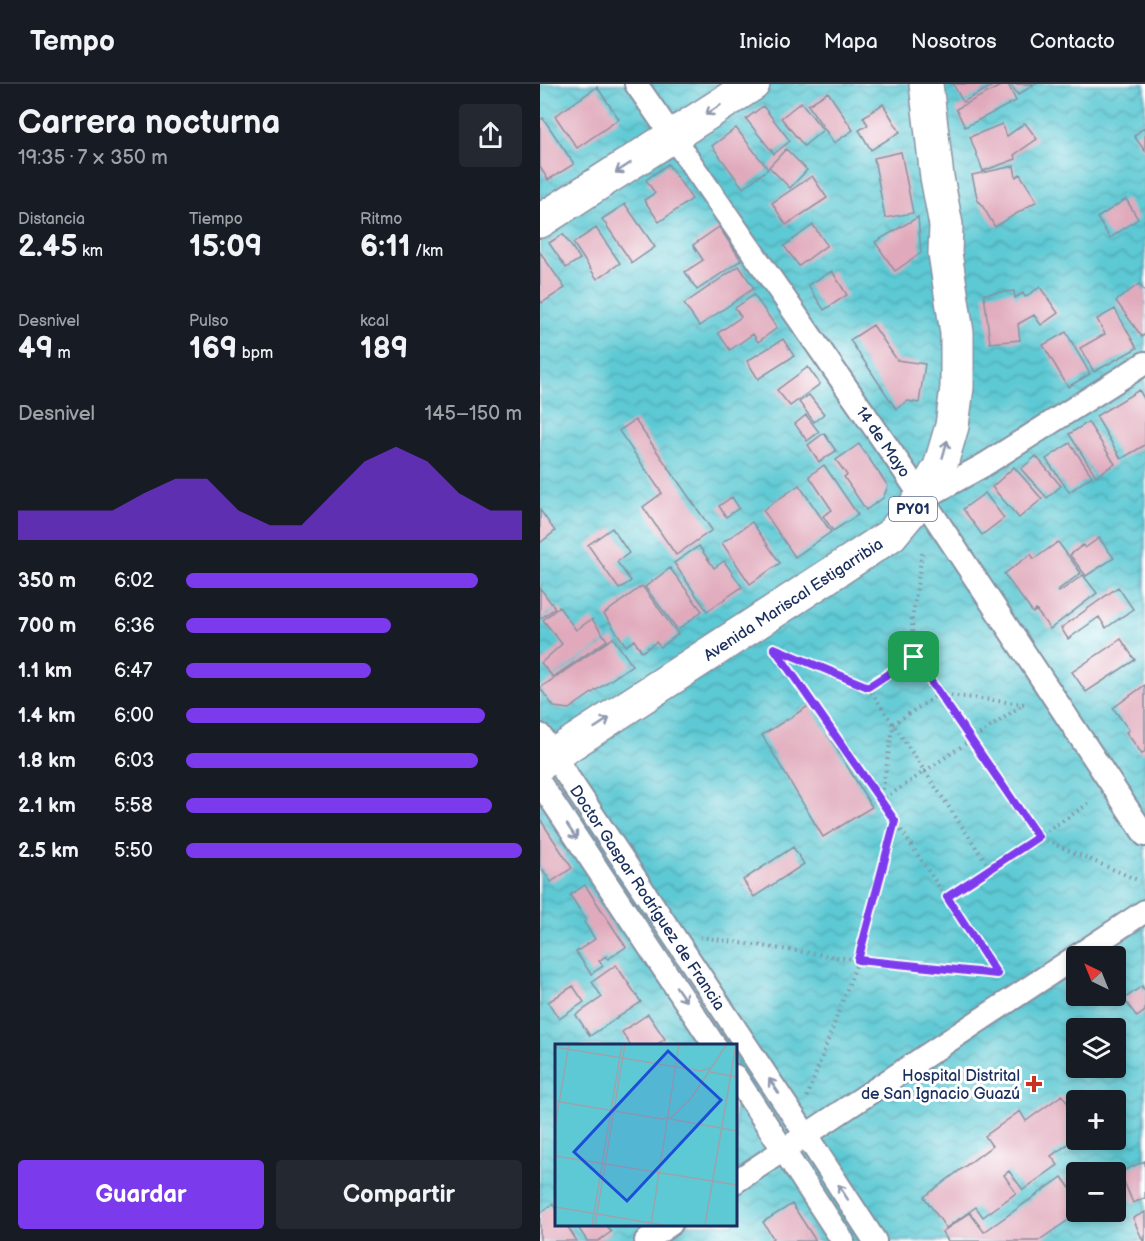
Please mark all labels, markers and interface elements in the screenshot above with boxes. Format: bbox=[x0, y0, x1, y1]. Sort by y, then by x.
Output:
text: Tempo bbox=[30, 25, 115, 58]
text: Inicio bbox=[740, 29, 791, 54]
text: Mapa bbox=[824, 29, 878, 54]
text: Nosotros bbox=[911, 29, 997, 54]
text: Contacto bbox=[1030, 29, 1115, 54]
text: Carrera nocturna bbox=[18, 103, 280, 143]
button: share bbox=[459, 104, 522, 167]
one-way arrow bbox=[705, 104, 722, 116]
text: 19:35 · 7 × 350 m bbox=[18, 146, 168, 170]
one-way arrow bbox=[615, 161, 632, 174]
text: Distancia bbox=[18, 210, 85, 229]
text: Tiempo bbox=[189, 210, 243, 229]
text: Ritmo bbox=[360, 210, 402, 229]
text: 2.45 bbox=[18, 229, 78, 265]
text: 15:09 bbox=[189, 229, 262, 265]
text: 6:11 bbox=[360, 229, 411, 265]
text: km bbox=[78, 242, 103, 261]
text: /km bbox=[411, 242, 443, 261]
text: Desnivel bbox=[18, 312, 80, 331]
text: Pulso bbox=[189, 312, 229, 331]
text: kcal bbox=[360, 312, 389, 331]
text: 49 bbox=[18, 331, 53, 367]
text: 169 bbox=[189, 331, 237, 367]
text: 189 bbox=[360, 331, 408, 367]
text: m bbox=[53, 344, 71, 363]
text: bpm bbox=[237, 344, 273, 363]
text: Desnivel bbox=[18, 402, 95, 426]
text: 145–150 m bbox=[425, 402, 522, 426]
street label: 14 de Mayo bbox=[851, 403, 914, 481]
one-way arrow bbox=[940, 440, 951, 459]
road number: PY01 bbox=[889, 497, 937, 521]
street label: Avenida Mariscal Estigarribia bbox=[701, 535, 887, 666]
text: 350 m bbox=[18, 569, 76, 593]
text: 6:02 bbox=[114, 569, 154, 593]
text: 700 m bbox=[18, 614, 76, 638]
text: 6:36 bbox=[114, 614, 155, 638]
pin bbox=[888, 631, 939, 682]
icon: arrive bbox=[897, 640, 930, 673]
text: 1.1 km bbox=[18, 659, 72, 683]
text: 6:47 bbox=[114, 659, 152, 683]
text: 1.4 km bbox=[18, 704, 76, 728]
text: 6:00 bbox=[114, 704, 154, 728]
one-way arrow bbox=[594, 717, 610, 729]
text: 1.8 km bbox=[18, 749, 76, 773]
text: 6:03 bbox=[114, 749, 154, 773]
street label: Doctor Gaspar Rodríguez de Francia bbox=[565, 782, 728, 1014]
text: 2.1 km bbox=[18, 794, 76, 818]
text: 5:58 bbox=[114, 794, 153, 818]
one-way arrow bbox=[567, 823, 579, 840]
text: 2.5 km bbox=[18, 839, 79, 863]
text: 5:50 bbox=[114, 839, 153, 863]
north arrow bbox=[1066, 946, 1126, 1006]
map controls bbox=[1066, 946, 1126, 1222]
one-way arrow bbox=[675, 985, 687, 1002]
button: layers bbox=[1066, 1018, 1126, 1078]
inset map bbox=[555, 1044, 736, 1226]
place label: Hospital Distrital de San Ignacio Guazú bbox=[861, 1067, 1020, 1104]
marker: Hospital Distrital de San Ignacio Guazú bbox=[1025, 1075, 1043, 1093]
one-way arrow bbox=[767, 1078, 779, 1095]
button: + bbox=[1066, 1090, 1126, 1150]
button: Guardar bbox=[18, 1160, 264, 1229]
button: Compartir bbox=[276, 1160, 522, 1229]
button: − bbox=[1066, 1162, 1126, 1222]
one-way arrow bbox=[837, 1184, 849, 1201]

